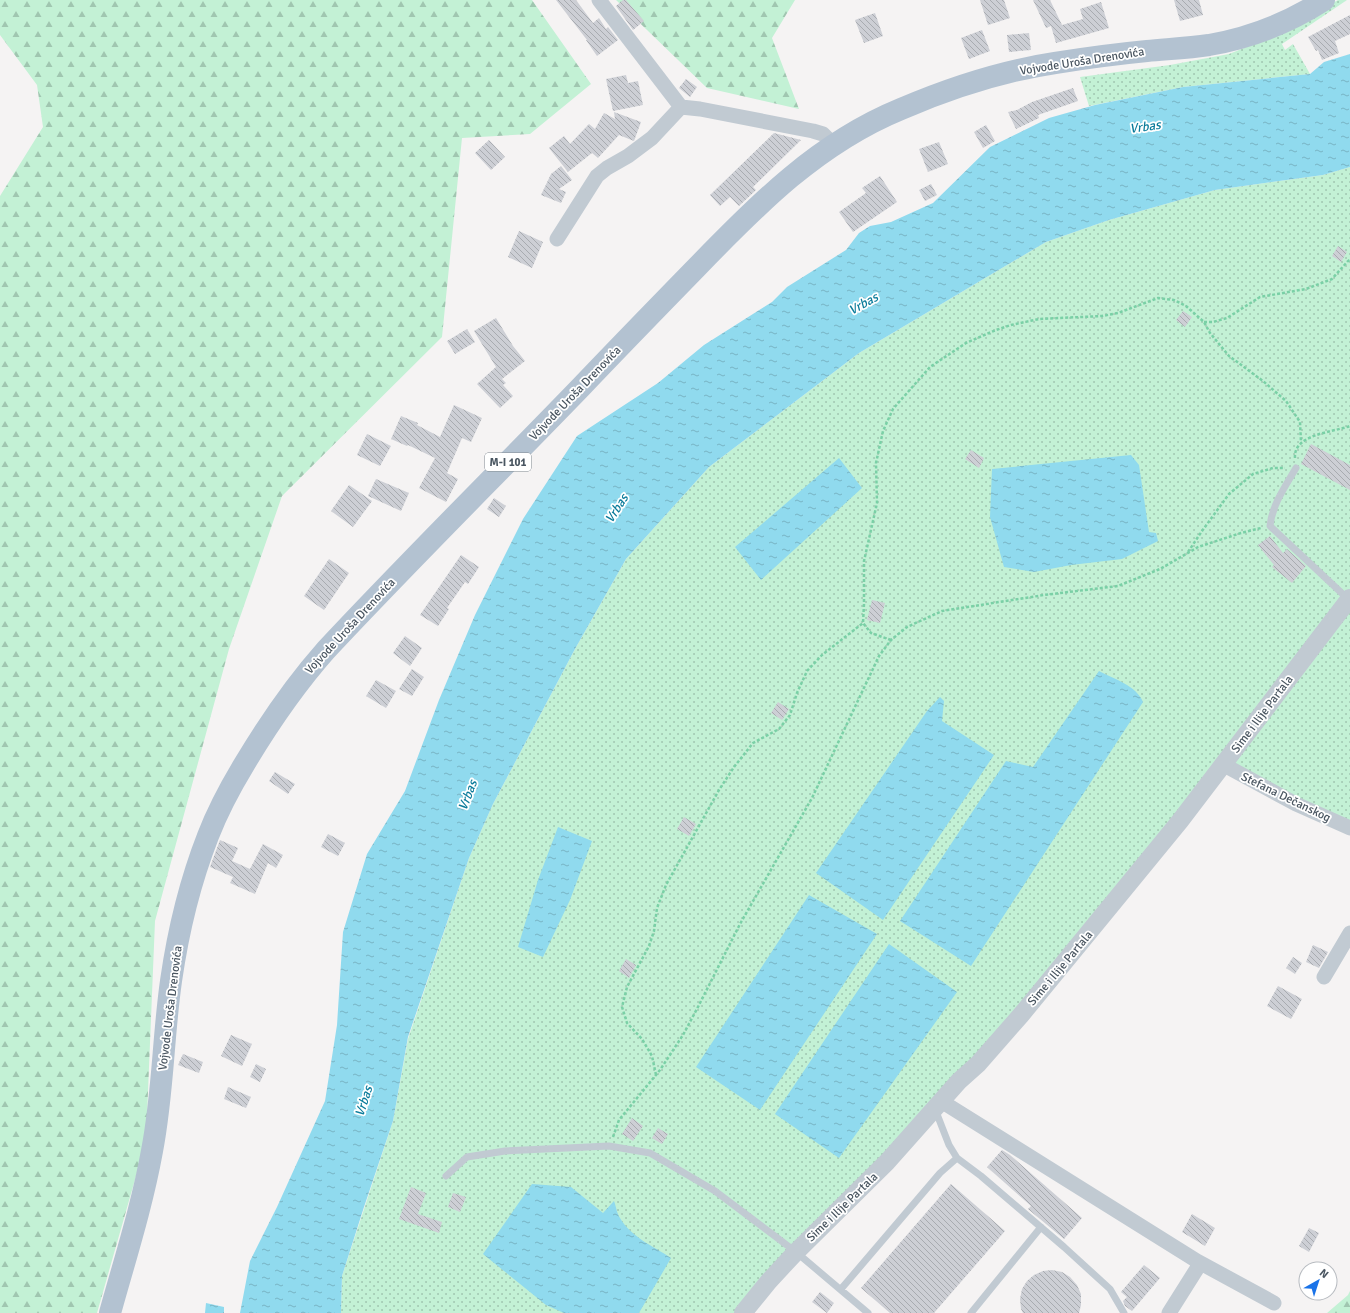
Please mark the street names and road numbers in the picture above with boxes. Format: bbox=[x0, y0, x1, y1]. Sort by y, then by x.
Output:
street label: Vojvode Uroša Drenovića bbox=[1019, 44, 1145, 79]
street label: Vojvode Uroša Drenovića bbox=[526, 343, 624, 444]
road number: M-I 101 bbox=[485, 453, 531, 471]
street label: Vojvode Uroša Drenovića bbox=[302, 575, 399, 677]
street label: Sime i Ilije Partala bbox=[1228, 672, 1297, 756]
street label: Stefana Dečanskog bbox=[1239, 769, 1333, 826]
street label: Sime i Ilije Partala bbox=[1025, 928, 1096, 1009]
street label: Vojvode Uroša Drenovića bbox=[155, 945, 186, 1071]
street label: Sime i Ilije Partala bbox=[804, 1170, 881, 1245]

